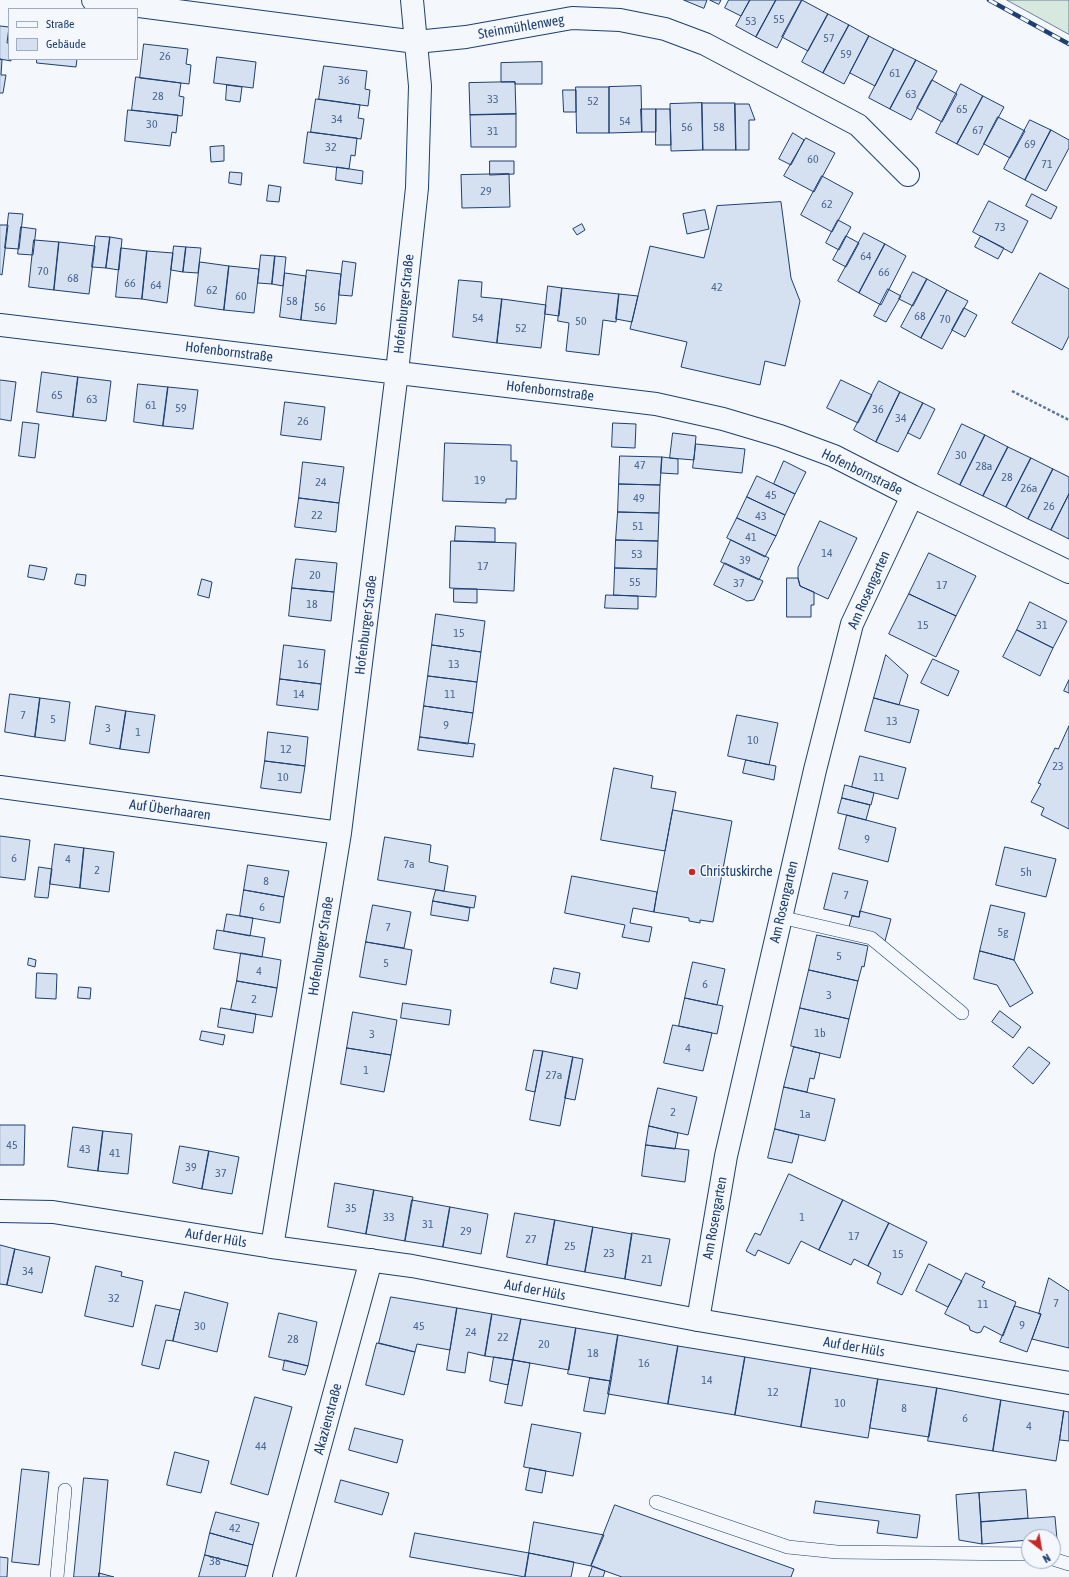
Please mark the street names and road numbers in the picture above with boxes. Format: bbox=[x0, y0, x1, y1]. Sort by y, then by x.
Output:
street label: Steinmühlenweg bbox=[477, 11, 565, 43]
street label: Hofenburger Straße bbox=[390, 253, 418, 355]
street label: Hofenbornstraße bbox=[184, 338, 274, 366]
street label: Hofenbornstraße bbox=[505, 377, 595, 405]
street label: Hofenbornstraße bbox=[819, 445, 905, 499]
street label: Am Rosengarten bbox=[844, 548, 894, 632]
street label: Hofenburger Straße bbox=[352, 574, 380, 676]
street label: Auf Überhaaren bbox=[128, 796, 212, 824]
street label: Am Rosengarten bbox=[766, 859, 802, 945]
street label: Hofenburger Straße bbox=[305, 895, 337, 997]
street label: Am Rosengarten bbox=[699, 1175, 731, 1261]
street label: Auf der Hüls bbox=[184, 1225, 248, 1251]
street label: Auf der Hüls bbox=[503, 1276, 567, 1304]
street label: Auf der Hüls bbox=[822, 1333, 886, 1361]
street label: Akazienstraße bbox=[310, 1381, 346, 1457]

